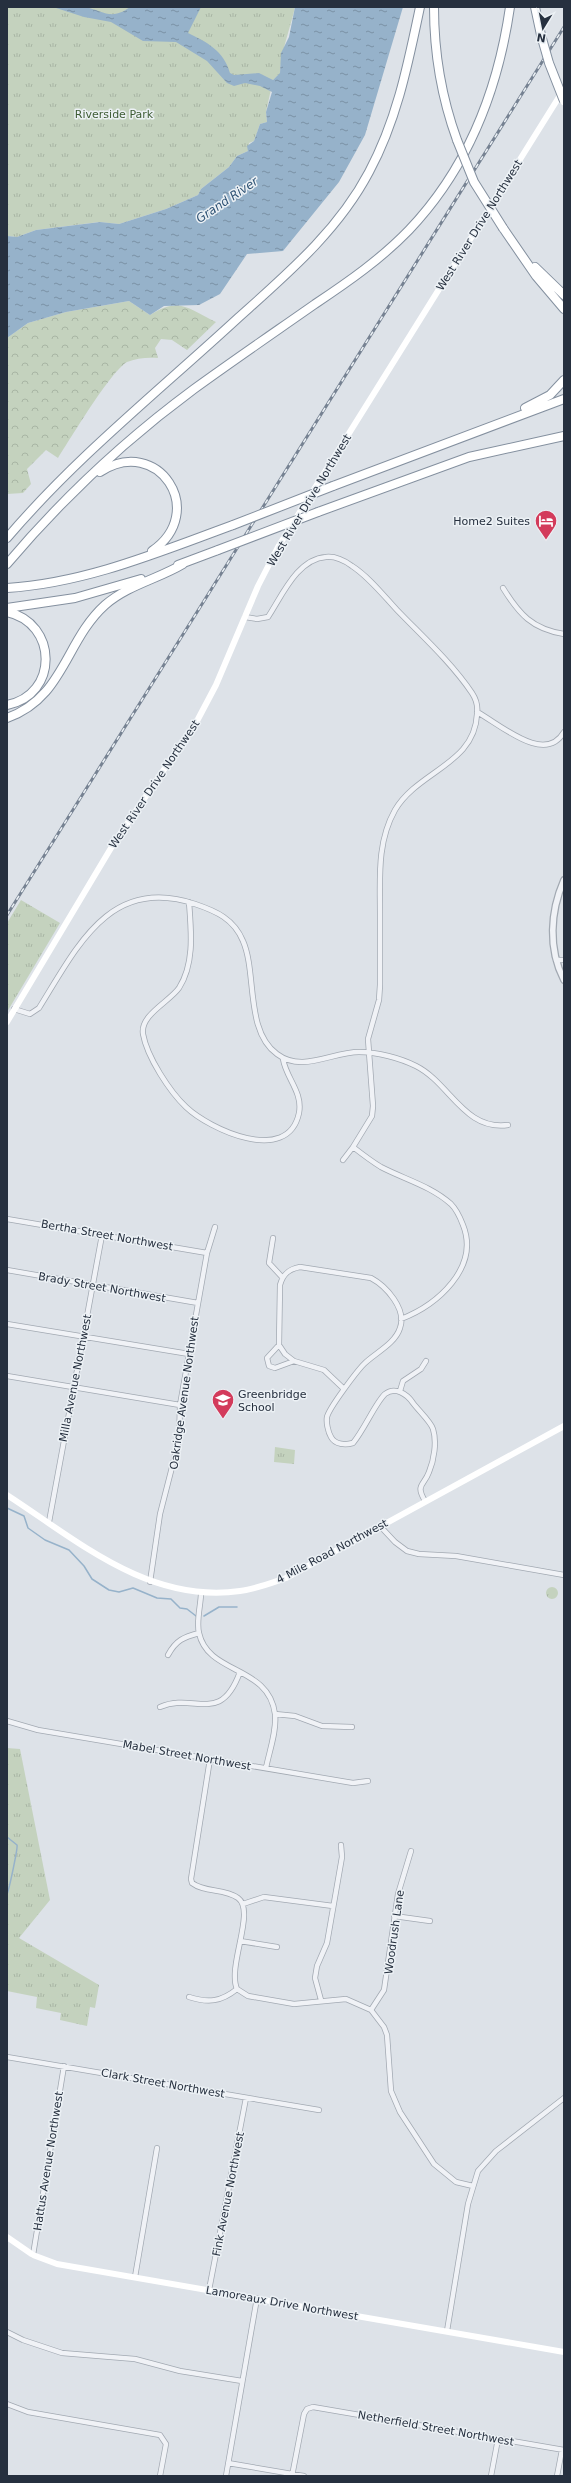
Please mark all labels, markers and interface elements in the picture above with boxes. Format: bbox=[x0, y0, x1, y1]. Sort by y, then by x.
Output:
north arrow bbox=[523, 8, 563, 48]
text: N bbox=[536, 30, 547, 45]
park label: Riverside Park bbox=[75, 108, 154, 121]
street label: West River Drive Northwest bbox=[434, 157, 526, 293]
water label: Grand River bbox=[193, 174, 262, 226]
street label: West River Drive Northwest bbox=[265, 431, 354, 569]
hotel icon: Home2 Suites bbox=[533, 508, 559, 541]
place label: Home2 Suites bbox=[453, 515, 530, 528]
street label: West River Drive Northwest bbox=[107, 717, 203, 851]
street label: Bertha Street Northwest bbox=[40, 1217, 175, 1254]
street label: Brady Street Northwest bbox=[37, 1270, 167, 1305]
street label: Milla Avenue Northwest bbox=[57, 1312, 94, 1443]
street label: Oakridge Avenue Northwest bbox=[167, 1315, 202, 1470]
school or university icon: Greenbridge School bbox=[210, 1387, 236, 1420]
place label: Greenbridge School bbox=[238, 1388, 307, 1414]
street label: 4 Mile Road Northwest bbox=[274, 1516, 391, 1586]
street label: Mabel Street Northwest bbox=[122, 1738, 253, 1773]
street label: Woodrush Lane bbox=[382, 1889, 407, 1975]
street label: Clark Street Northwest bbox=[100, 2066, 226, 2101]
street label: Hattus Avenue Northwest bbox=[31, 2090, 66, 2232]
street label: Fink Avenue Northwest bbox=[210, 2130, 247, 2257]
street label: Lamoreaux Drive Northwest bbox=[205, 2284, 360, 2323]
street label: Netherfield Street Northwest bbox=[357, 2408, 516, 2449]

